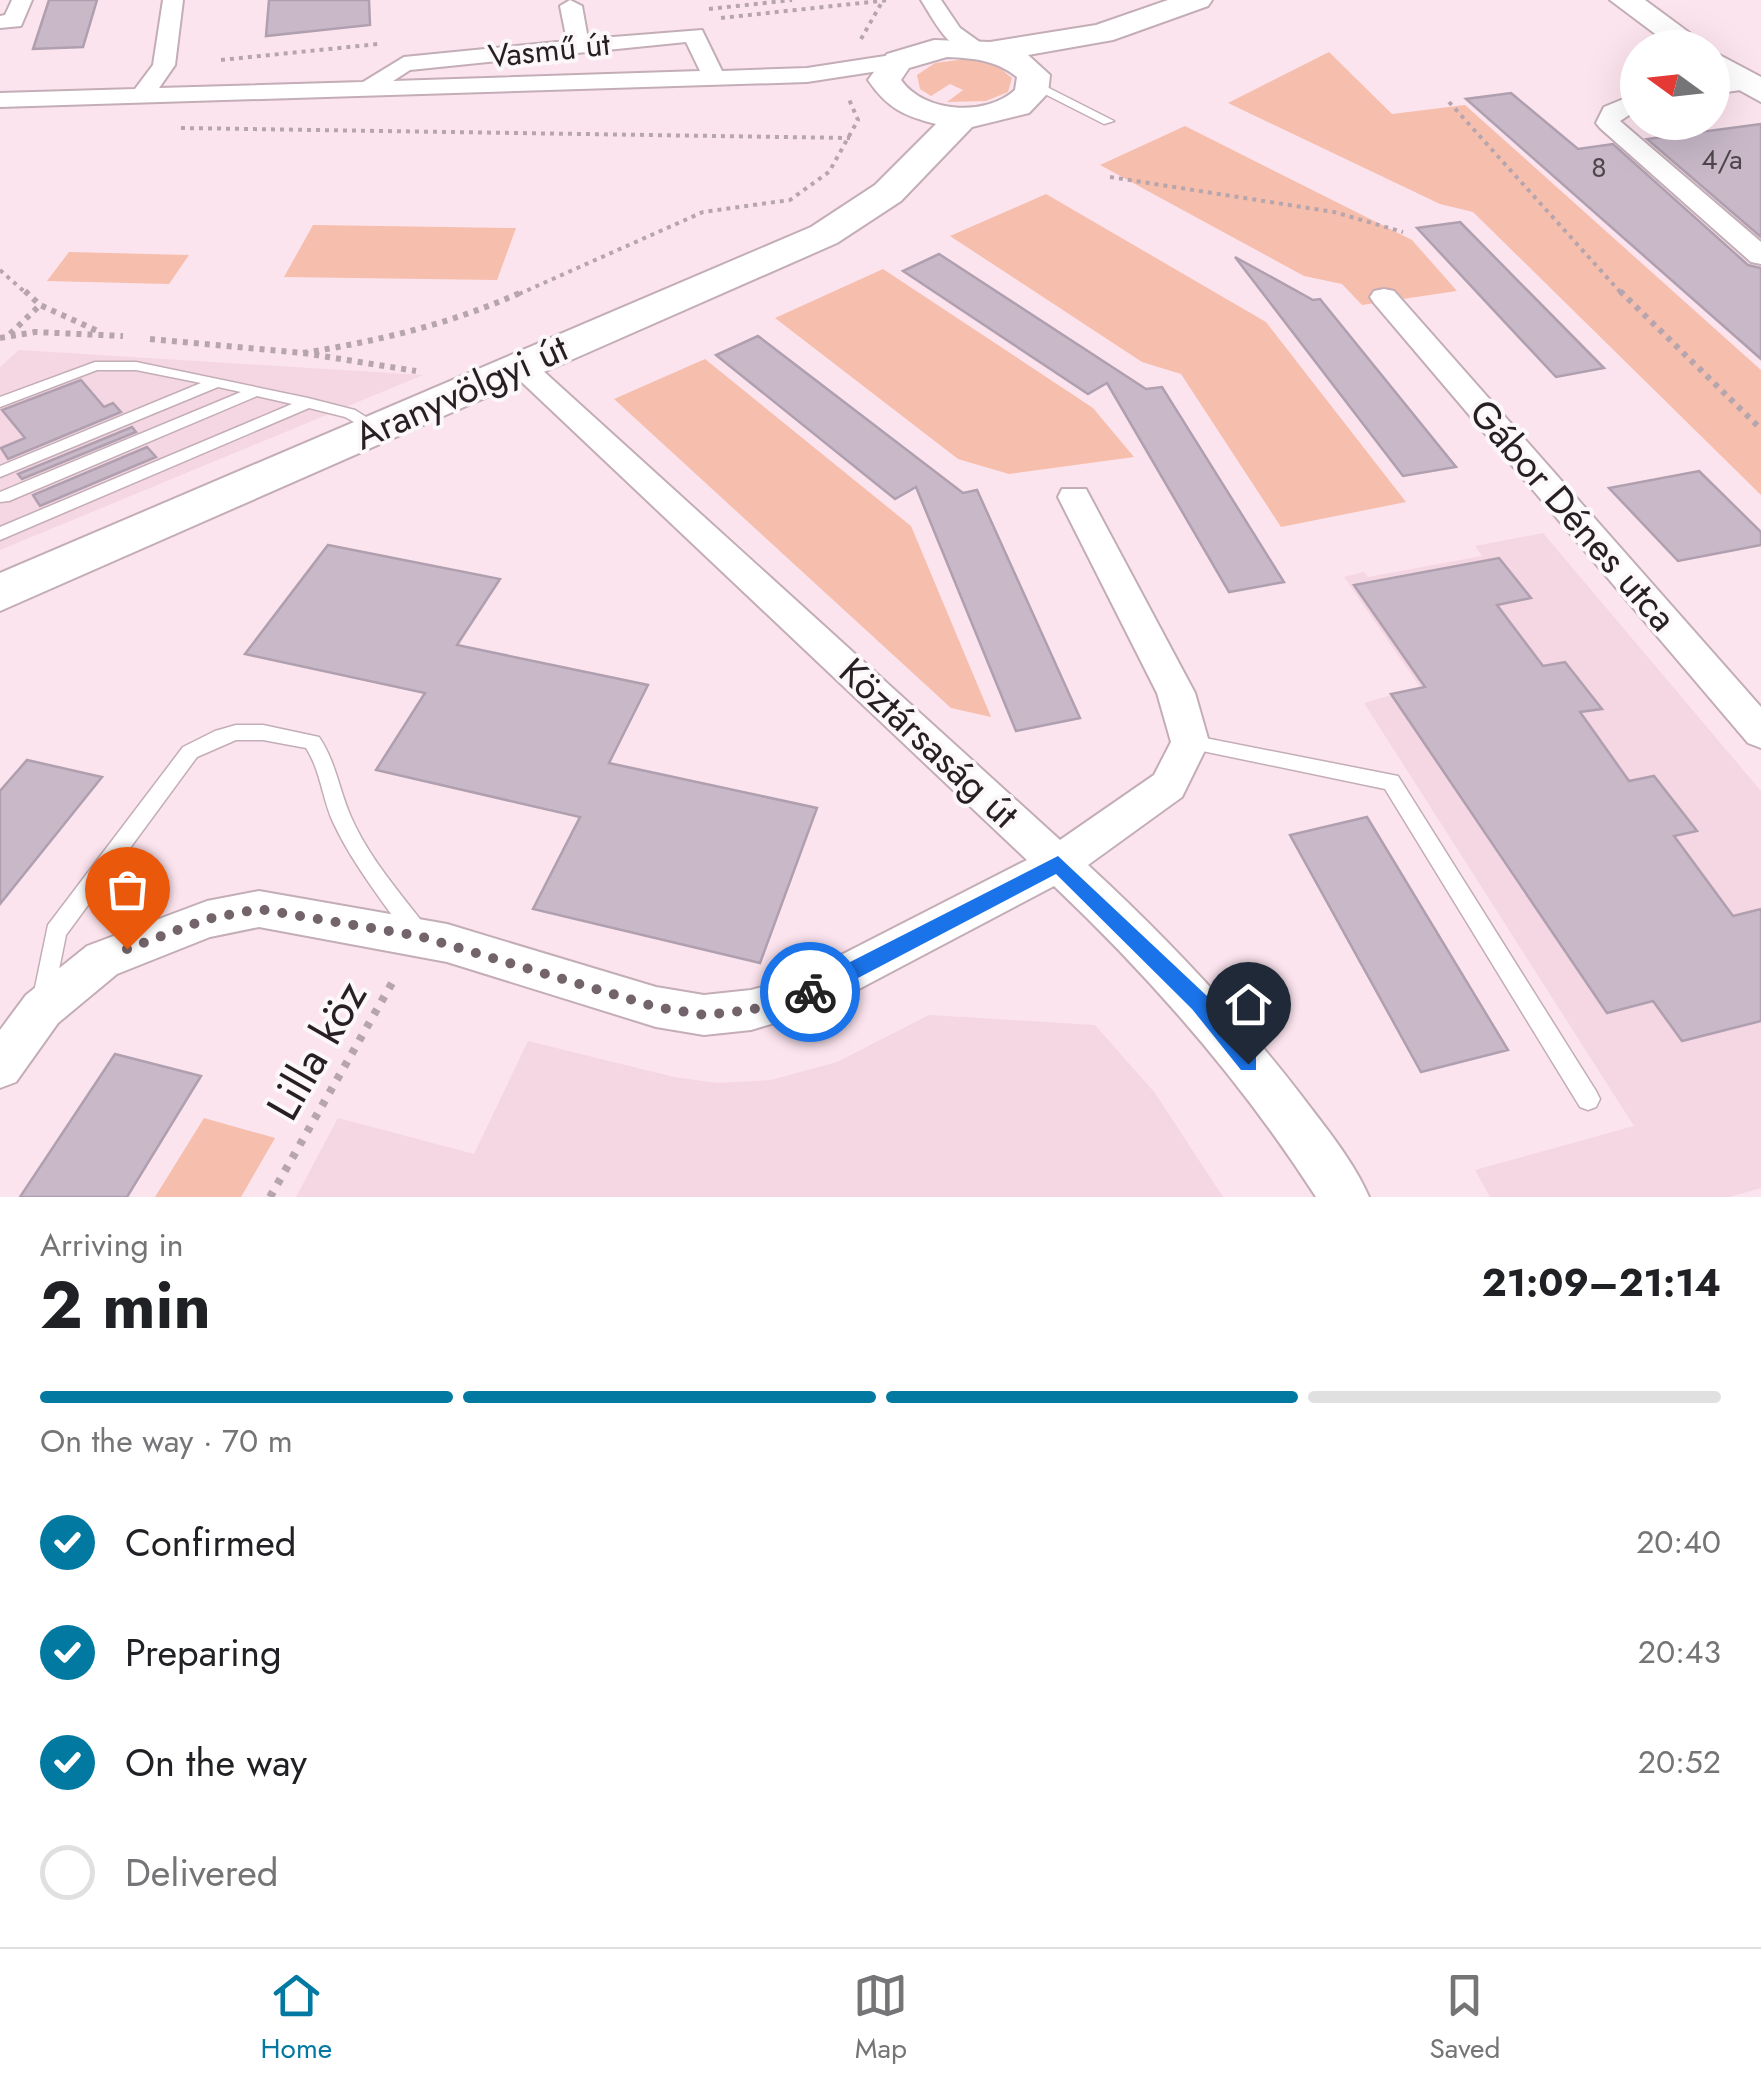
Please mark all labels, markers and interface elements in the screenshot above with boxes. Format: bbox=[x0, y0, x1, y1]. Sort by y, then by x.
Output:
street label: Vasmű út bbox=[486, 21, 612, 79]
north arrow bbox=[1620, 30, 1730, 140]
map controls bbox=[1620, 30, 1730, 140]
house number: 4/a bbox=[1701, 139, 1743, 180]
house number: 8 bbox=[1591, 147, 1607, 188]
street label: Aranyvölgyi út bbox=[345, 320, 576, 463]
street label: Gábor Dénes utca bbox=[1457, 386, 1690, 643]
street label: Köztársaság út bbox=[827, 645, 1031, 841]
pin bbox=[85, 847, 170, 950]
icon: bag bbox=[100, 862, 155, 917]
courier bbox=[760, 942, 860, 1042]
pin bbox=[1206, 962, 1291, 1065]
icon: bike bbox=[783, 965, 838, 1020]
street label: Lilla köz bbox=[250, 968, 383, 1132]
icon: home bbox=[1221, 977, 1276, 1032]
text: Arriving in bbox=[40, 1222, 184, 1268]
text: 21:09–21:14 bbox=[1482, 1255, 1721, 1310]
text: 2 min bbox=[40, 1258, 211, 1352]
text: On the way · 70 m bbox=[40, 1418, 293, 1464]
icon: check bbox=[40, 1515, 95, 1570]
text: Confirmed bbox=[125, 1515, 296, 1570]
text: 20:40 bbox=[1636, 1519, 1721, 1565]
icon: check bbox=[40, 1625, 95, 1680]
text: Preparing bbox=[125, 1625, 282, 1680]
text: 20:43 bbox=[1638, 1629, 1721, 1675]
icon: check bbox=[40, 1735, 95, 1790]
text: On the way bbox=[125, 1735, 307, 1790]
text: 20:52 bbox=[1638, 1739, 1721, 1785]
text: Delivered bbox=[125, 1845, 278, 1900]
tab: Home bbox=[261, 1968, 332, 2069]
tab: Map bbox=[853, 1968, 908, 2069]
tab: Saved bbox=[1429, 1968, 1500, 2069]

